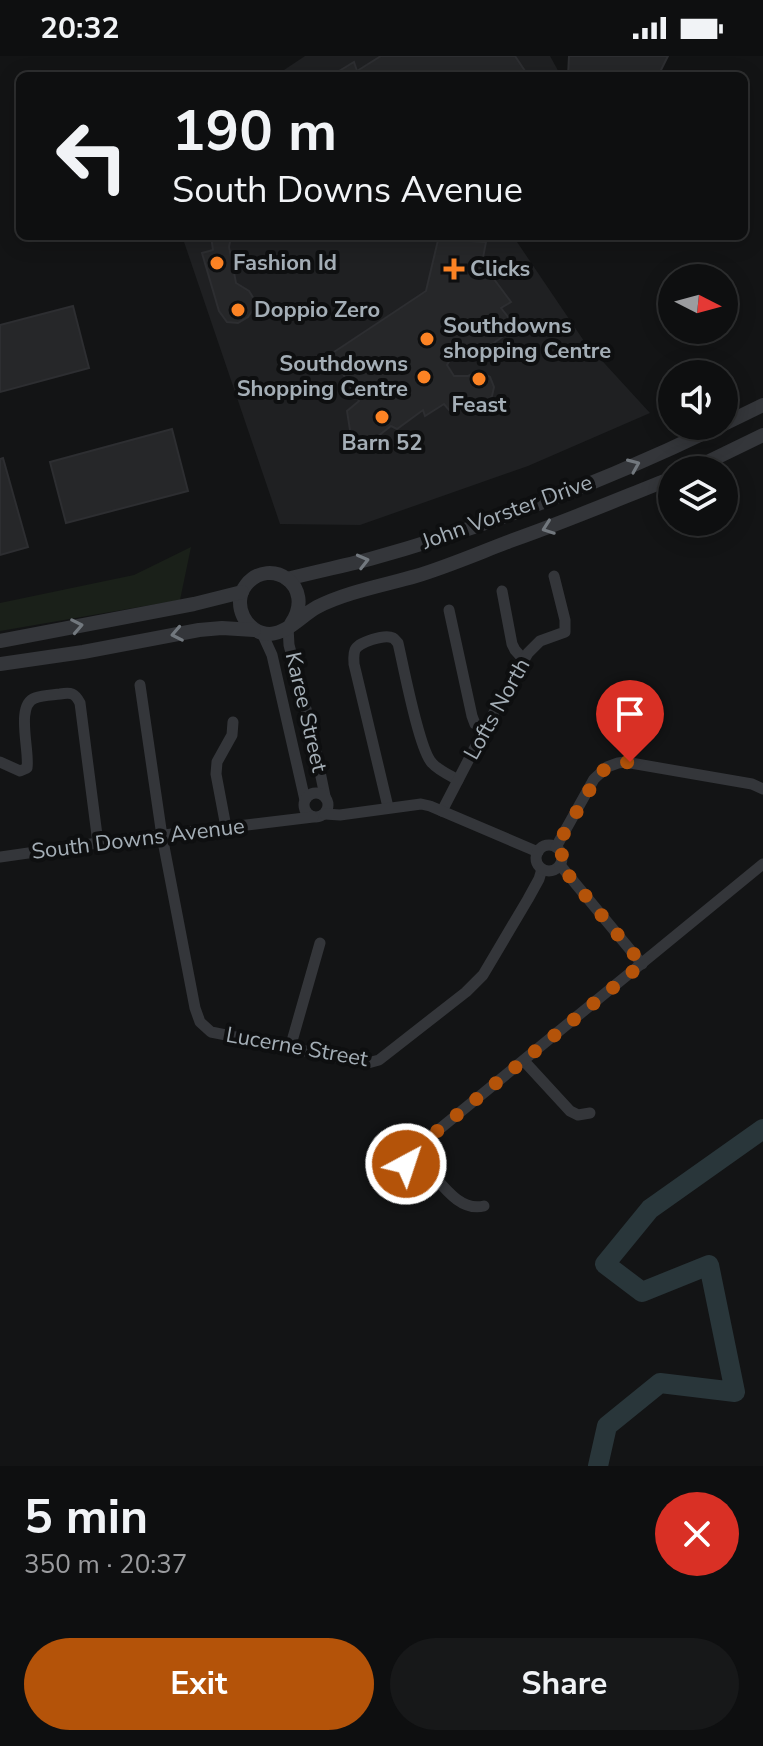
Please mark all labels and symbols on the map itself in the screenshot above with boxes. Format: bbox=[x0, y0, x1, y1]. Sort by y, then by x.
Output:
place label: Fashion Id bbox=[233, 248, 337, 278]
marker: Fashion Id bbox=[208, 254, 226, 272]
place label: Clicks bbox=[470, 254, 530, 284]
marker: Clicks bbox=[445, 260, 463, 278]
north arrow bbox=[658, 264, 738, 344]
place label: Doppio Zero bbox=[254, 295, 380, 325]
marker: Doppio Zero bbox=[229, 301, 247, 319]
place label: Southdowns shopping Centre bbox=[443, 311, 611, 366]
marker: Southdowns shopping Centre bbox=[418, 330, 436, 348]
place label: Southdowns Shopping Centre bbox=[237, 349, 408, 404]
marker: Southdowns Shopping Centre bbox=[415, 368, 433, 386]
marker: Feast bbox=[470, 370, 488, 388]
place label: Feast bbox=[451, 390, 507, 420]
marker: Barn 52 bbox=[373, 408, 391, 426]
place label: Barn 52 bbox=[341, 428, 423, 458]
one-way arrow bbox=[626, 458, 640, 474]
street label: John Vorster Drive bbox=[417, 467, 596, 557]
one-way arrow bbox=[542, 518, 556, 534]
one-way arrow bbox=[355, 553, 369, 570]
one-way arrow bbox=[70, 619, 83, 636]
one-way arrow bbox=[171, 625, 185, 642]
street label: Karee Street bbox=[278, 649, 334, 775]
street label: Lofts North bbox=[457, 653, 537, 765]
pin bbox=[596, 680, 664, 762]
street label: South Downs Avenue bbox=[30, 811, 246, 867]
street label: Lucerne Street bbox=[224, 1020, 371, 1074]
position arrow bbox=[364, 1122, 448, 1206]

